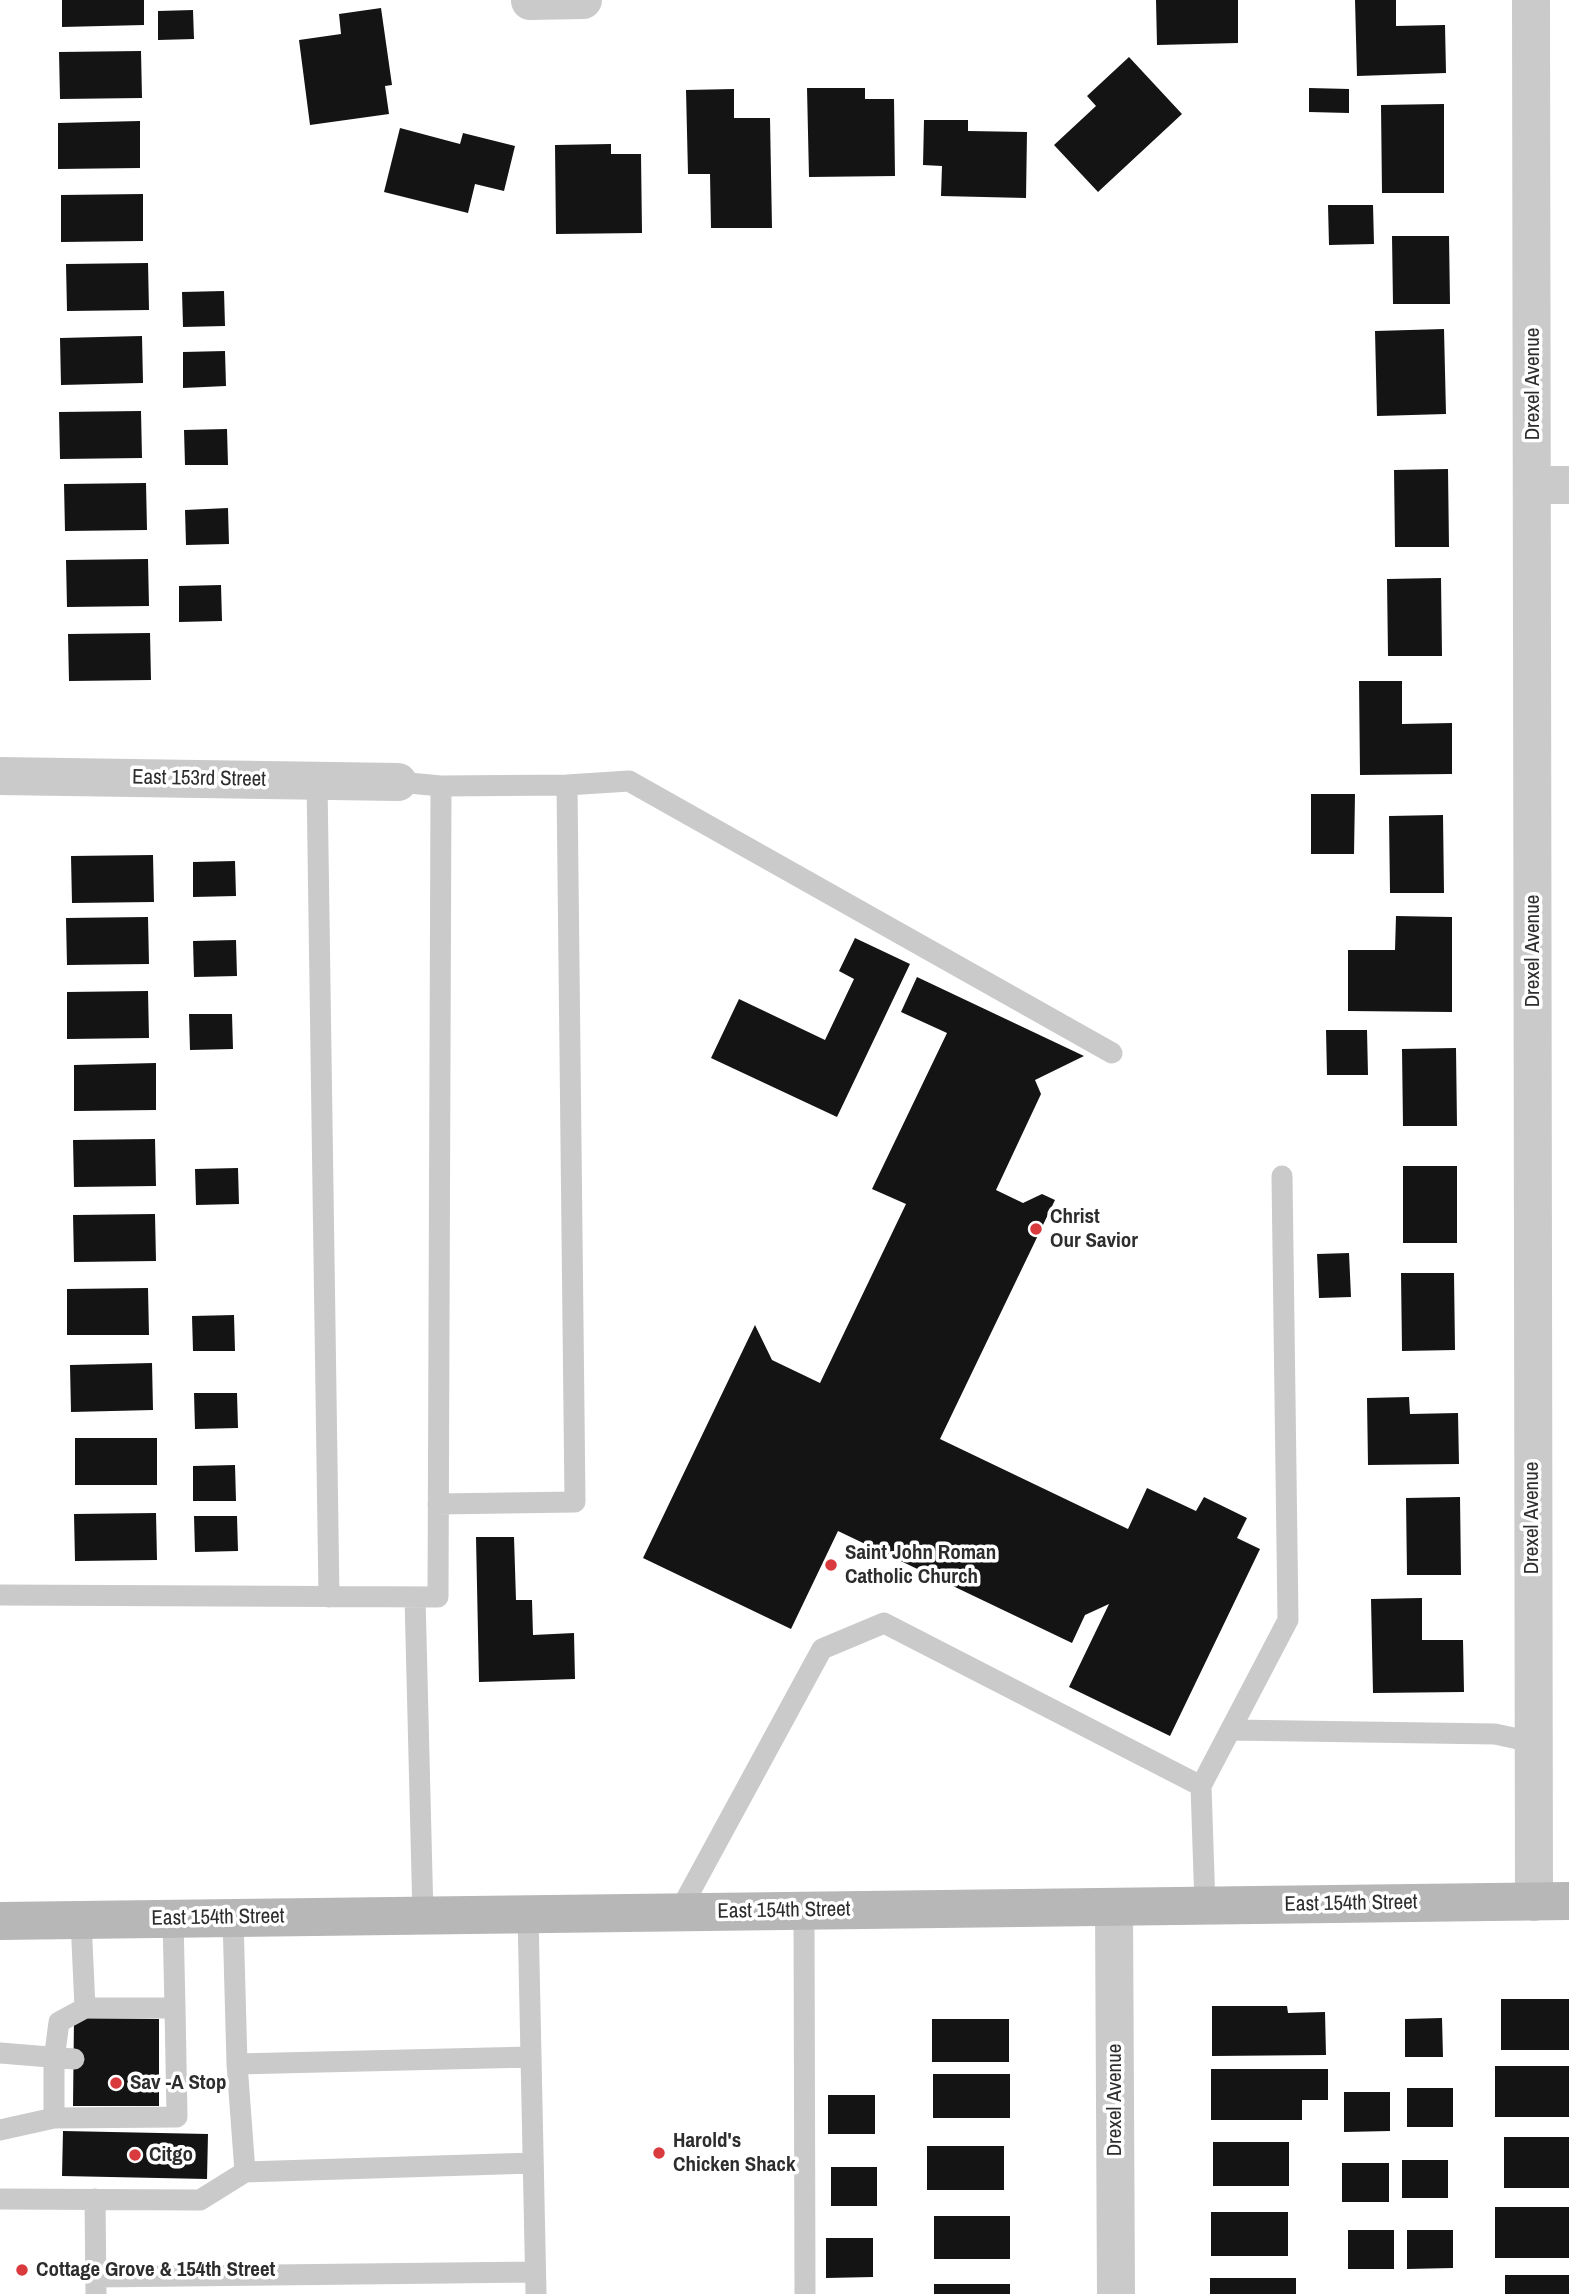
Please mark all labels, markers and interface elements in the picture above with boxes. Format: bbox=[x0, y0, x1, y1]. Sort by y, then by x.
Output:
street label: Drexel Avenue bbox=[1520, 328, 1546, 440]
street label: East 153rd Street bbox=[132, 765, 266, 793]
street label: Drexel Avenue bbox=[1520, 895, 1546, 1007]
place label: Christ Our Savior bbox=[1050, 1204, 1138, 1254]
marker: Christ Our Savior bbox=[1028, 1221, 1044, 1237]
street label: Drexel Avenue bbox=[1519, 1462, 1545, 1574]
place label: Saint John Roman Catholic Church bbox=[845, 1540, 996, 1590]
marker: Saint John Roman Catholic Church bbox=[823, 1557, 839, 1573]
street label: East 154th Street bbox=[1284, 1890, 1418, 1918]
street label: East 154th Street bbox=[717, 1897, 851, 1925]
street label: East 154th Street bbox=[151, 1904, 285, 1932]
street label: Drexel Avenue bbox=[1102, 2044, 1128, 2156]
place label: Sav -A Stop bbox=[130, 2070, 227, 2096]
marker: Sav -A Stop bbox=[108, 2075, 124, 2091]
place label: Harold's Chicken Shack bbox=[673, 2128, 796, 2178]
place label: Citgo bbox=[149, 2142, 193, 2168]
marker: Harold's Chicken Shack bbox=[651, 2145, 667, 2161]
marker: Citgo bbox=[127, 2147, 143, 2163]
place label: Cottage Grove & 154th Street bbox=[36, 2257, 275, 2283]
marker: Cottage Grove & 154th Street bbox=[14, 2262, 30, 2278]

